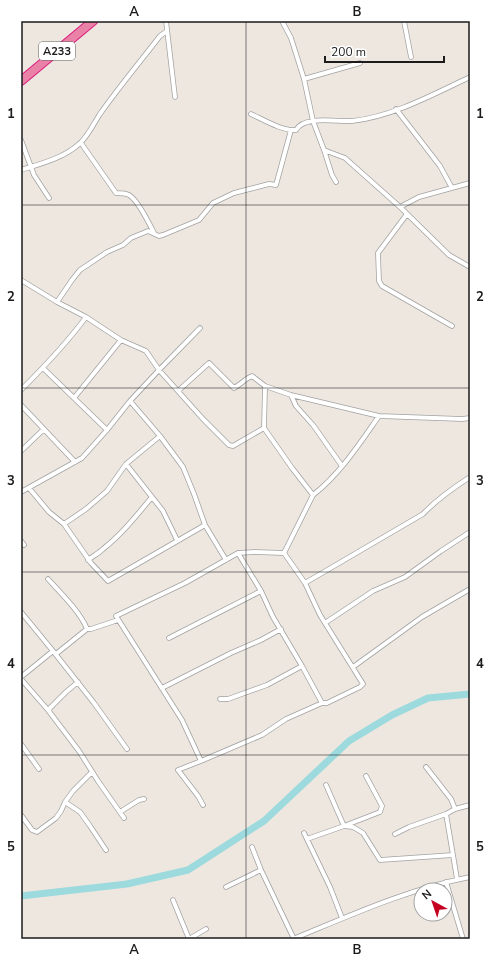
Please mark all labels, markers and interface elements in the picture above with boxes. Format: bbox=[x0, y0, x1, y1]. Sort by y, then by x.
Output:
text: A bbox=[129, 3, 139, 21]
text: B bbox=[353, 3, 362, 21]
scale bar bbox=[325, 38, 444, 64]
road number: A233 bbox=[39, 42, 75, 60]
text: 200 m bbox=[331, 44, 366, 60]
text: 1 bbox=[7, 105, 15, 123]
text: 1 bbox=[476, 105, 484, 123]
text: 2 bbox=[7, 288, 15, 306]
text: 2 bbox=[476, 288, 484, 306]
text: 3 bbox=[7, 472, 15, 490]
text: 3 bbox=[476, 472, 484, 490]
text: 4 bbox=[7, 655, 15, 673]
text: 4 bbox=[476, 655, 484, 673]
text: 5 bbox=[7, 838, 15, 856]
text: 5 bbox=[476, 838, 484, 856]
north arrow bbox=[413, 882, 453, 922]
text: N bbox=[419, 886, 435, 903]
text: A bbox=[129, 941, 139, 959]
text: B bbox=[353, 941, 362, 959]

